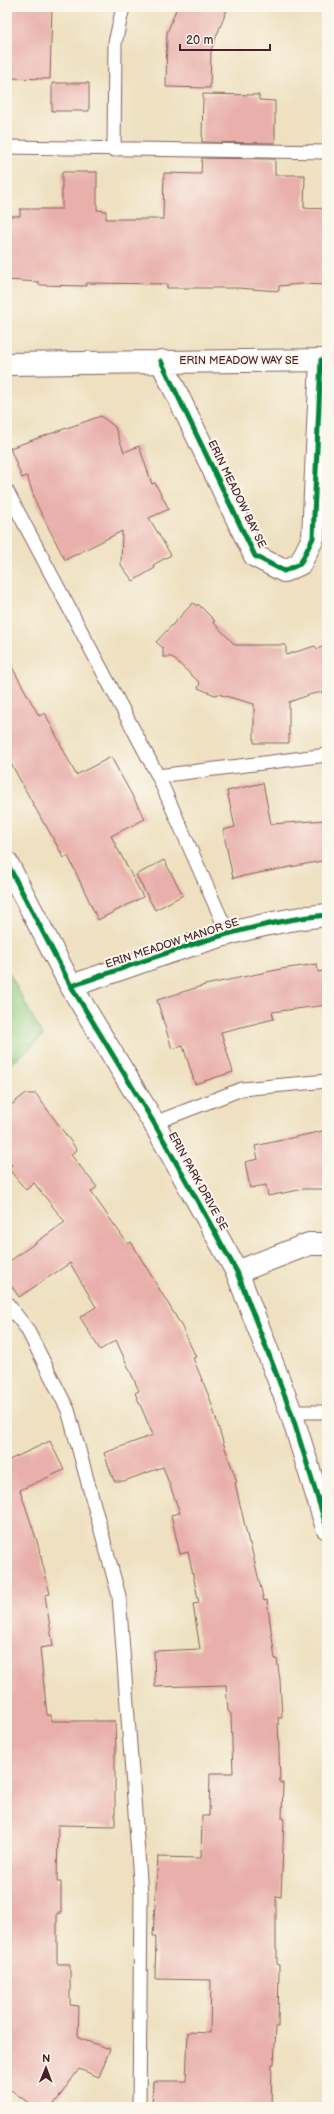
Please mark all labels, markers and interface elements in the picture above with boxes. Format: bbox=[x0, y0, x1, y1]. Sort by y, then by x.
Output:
scale bar bbox=[180, 26, 270, 52]
text: 20 m bbox=[186, 33, 213, 48]
street label: ERIN MEADOW WAY SE bbox=[179, 354, 299, 367]
street label: ERIN MEADOW BAY SE bbox=[205, 438, 269, 550]
street label: ERIN MEADOW MANOR SE bbox=[104, 915, 240, 971]
street label: ERIN PARK DRIVE SE bbox=[166, 1130, 230, 1232]
north arrow bbox=[26, 2048, 66, 2088]
text: N bbox=[42, 2052, 50, 2065]

